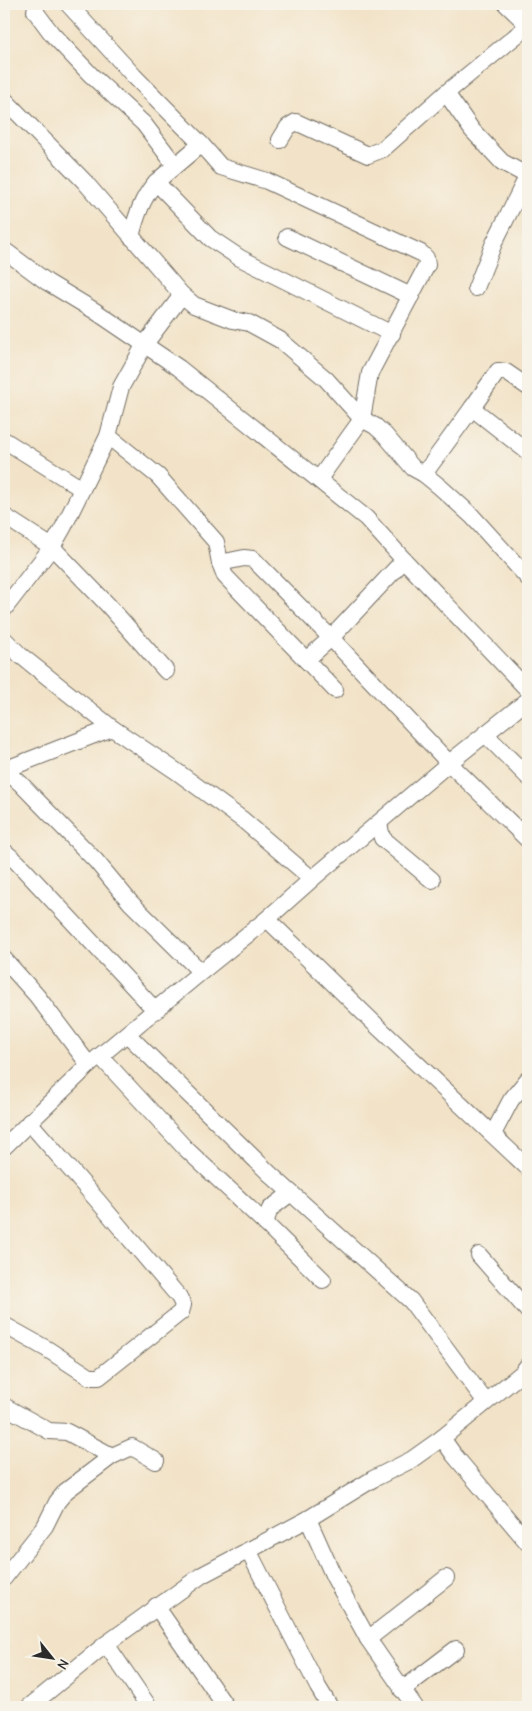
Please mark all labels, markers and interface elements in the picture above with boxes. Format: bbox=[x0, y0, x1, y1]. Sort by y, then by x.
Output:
north arrow bbox=[28, 1634, 78, 1684]
text: N bbox=[53, 1656, 72, 1672]

